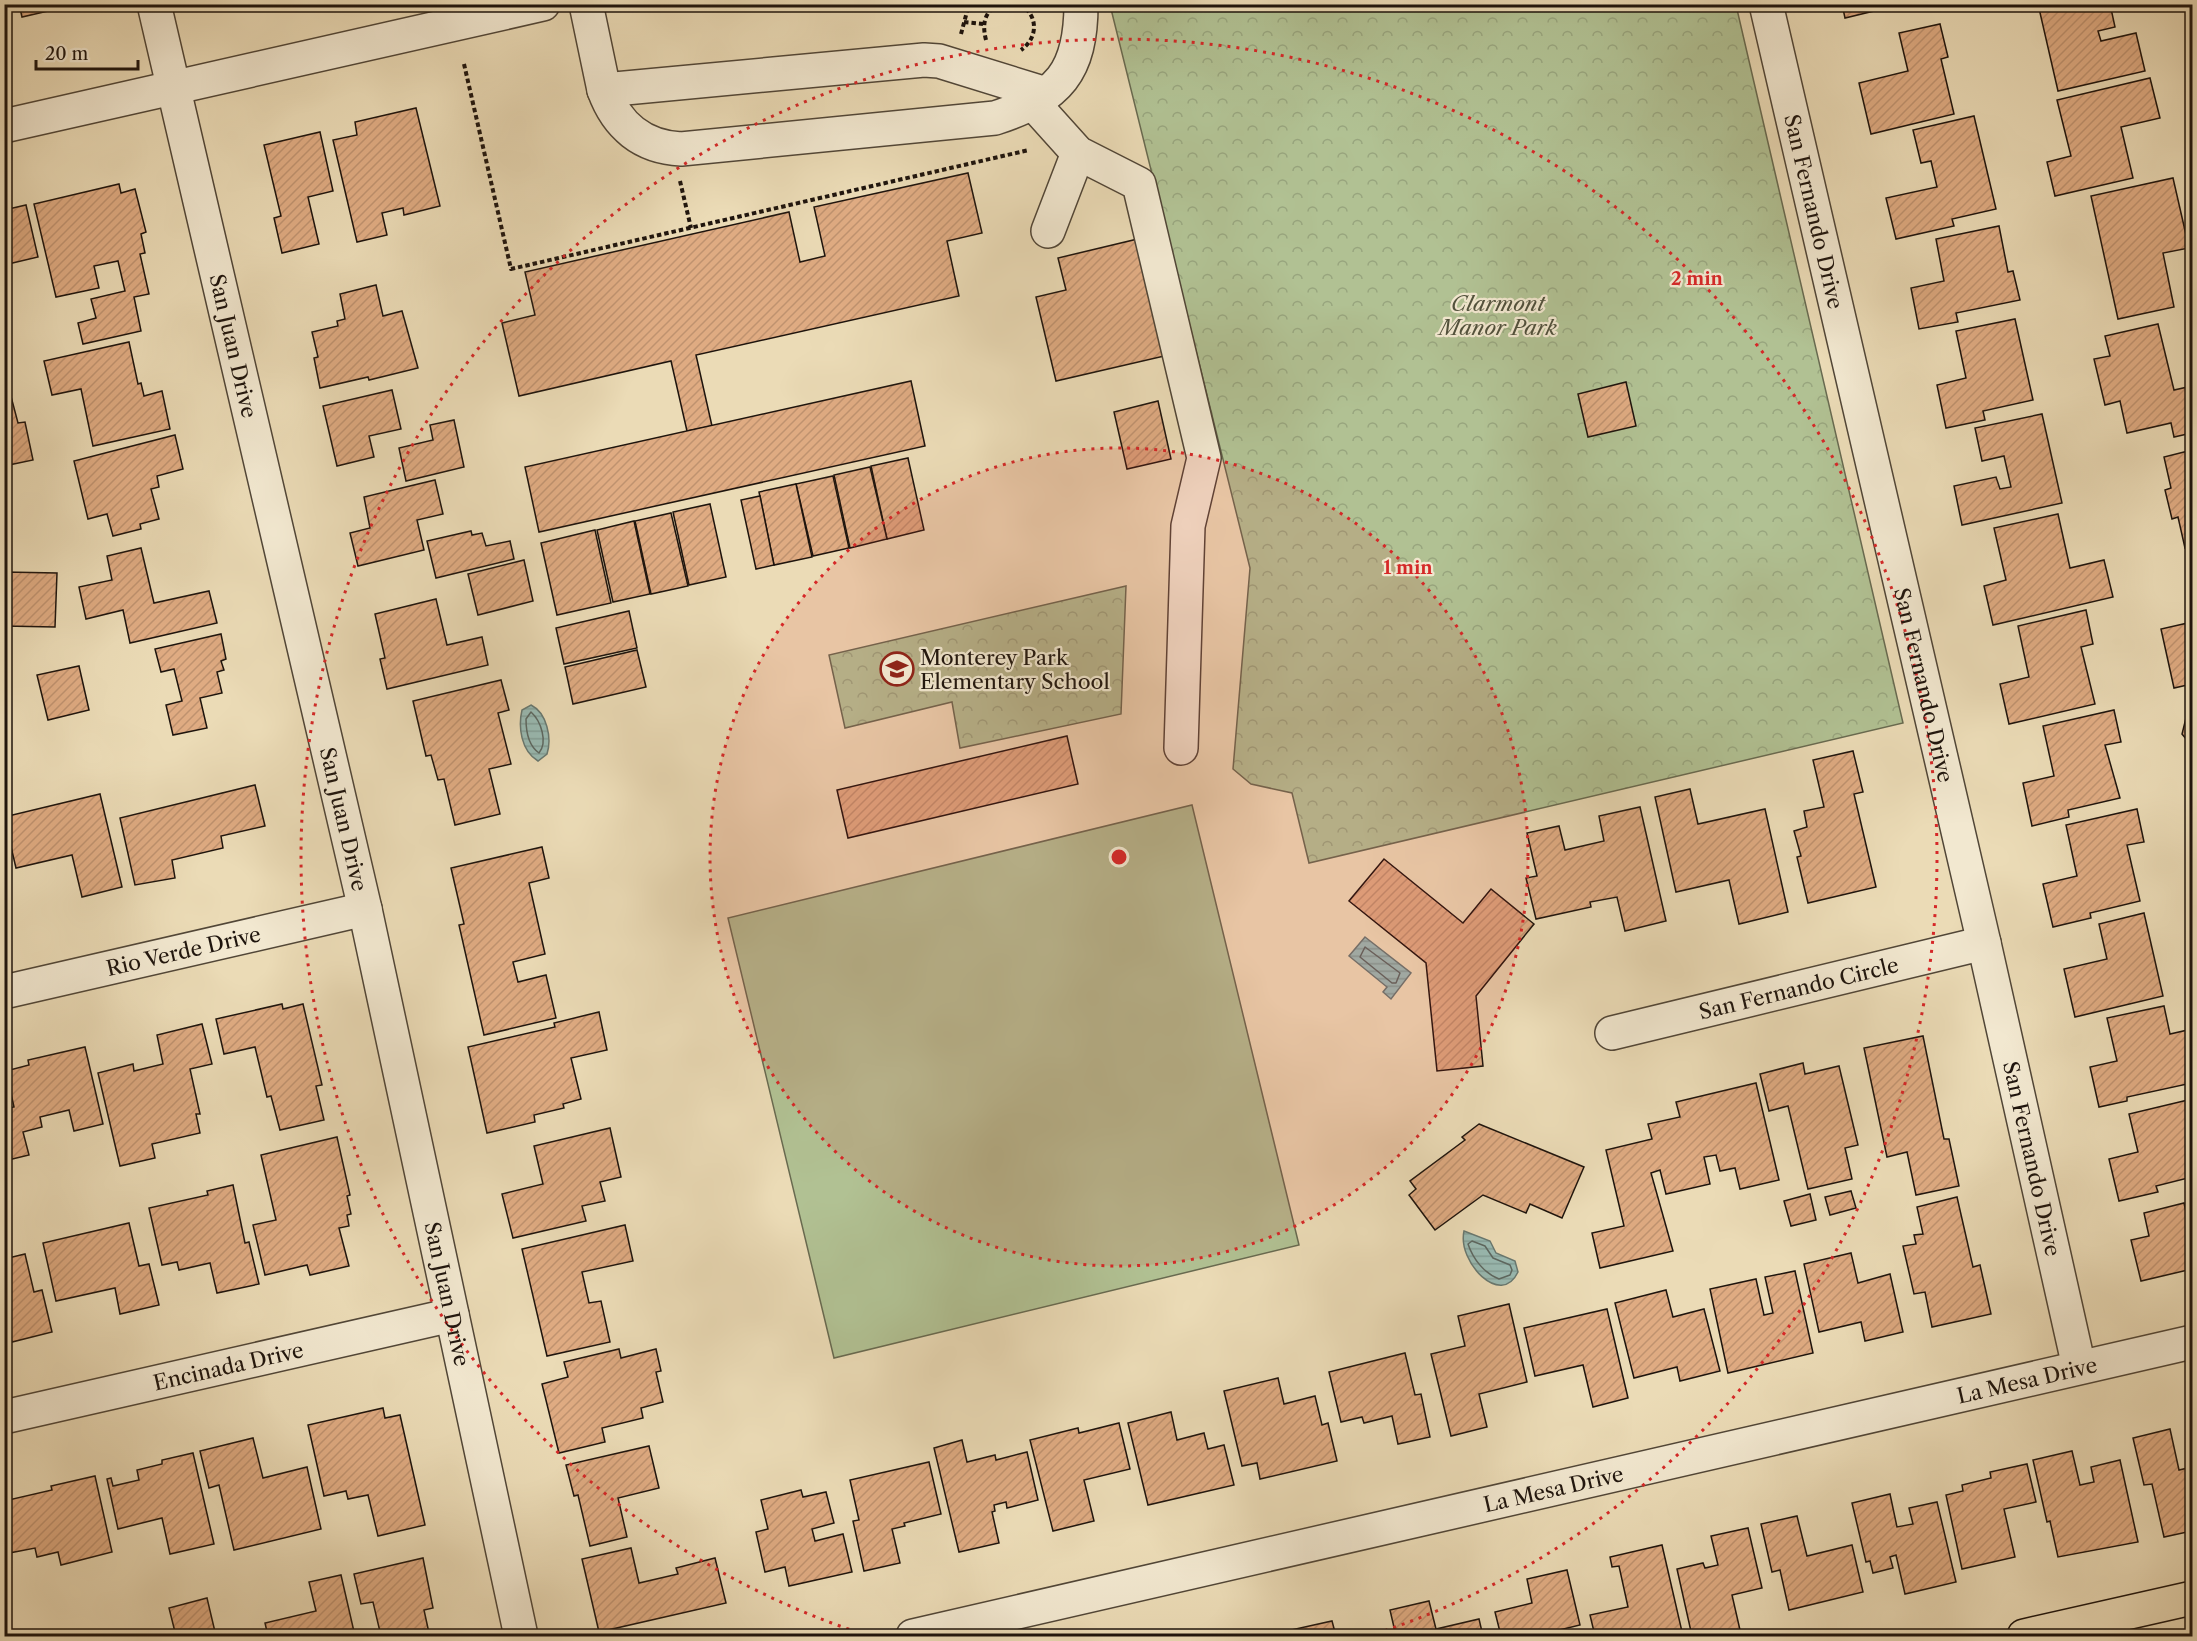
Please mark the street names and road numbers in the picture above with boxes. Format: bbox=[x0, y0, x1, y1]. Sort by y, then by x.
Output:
street label: San Fernando Drive bbox=[1779, 112, 1849, 311]
street label: San Juan Drive bbox=[205, 271, 263, 420]
street label: San Fernando Drive bbox=[1889, 585, 1959, 785]
street label: San Juan Drive bbox=[315, 745, 373, 894]
street label: Rio Verde Drive bbox=[104, 921, 263, 981]
street label: San Fernando Circle bbox=[1696, 952, 1901, 1024]
street label: San Fernando Drive bbox=[1998, 1059, 2066, 1259]
street label: San Juan Drive bbox=[420, 1219, 475, 1368]
street label: Encinada Drive bbox=[151, 1337, 306, 1395]
street label: La Mesa Drive bbox=[1955, 1352, 2099, 1408]
street label: La Mesa Drive bbox=[1481, 1461, 1626, 1517]

